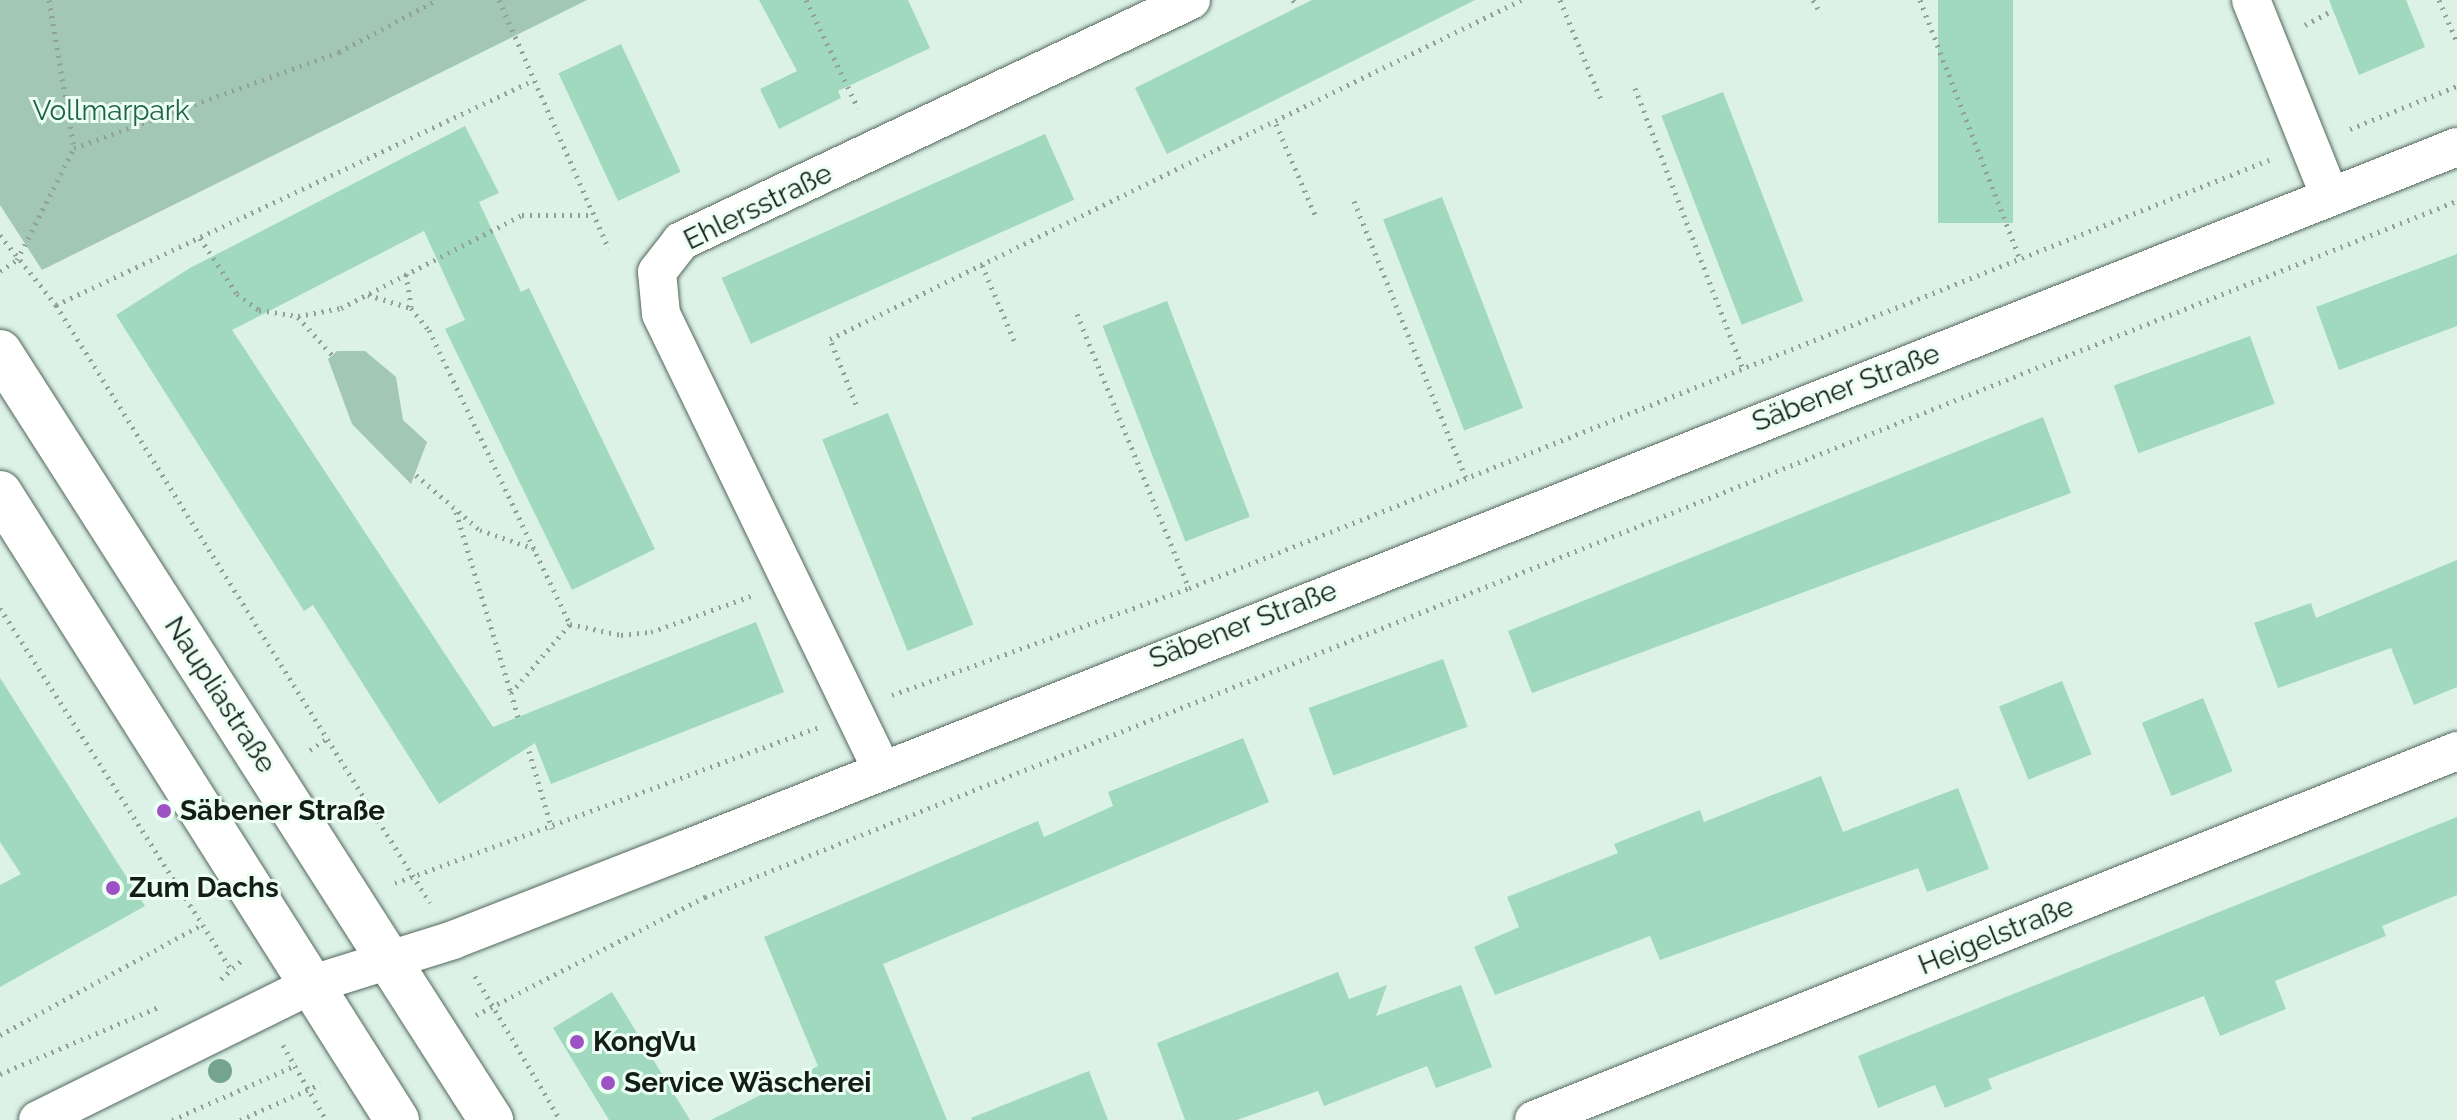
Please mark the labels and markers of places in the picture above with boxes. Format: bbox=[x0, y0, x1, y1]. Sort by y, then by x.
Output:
place label: Säbener Straße bbox=[180, 794, 386, 828]
marker: Säbener Straße bbox=[155, 802, 173, 820]
place label: Zum Dachs bbox=[129, 871, 279, 905]
marker: Zum Dachs bbox=[104, 879, 122, 897]
place label: KongVu bbox=[593, 1025, 696, 1059]
marker: KongVu bbox=[568, 1033, 586, 1051]
place label: Service Wäscherei bbox=[624, 1066, 872, 1100]
marker: Service Wäscherei bbox=[599, 1074, 617, 1092]

